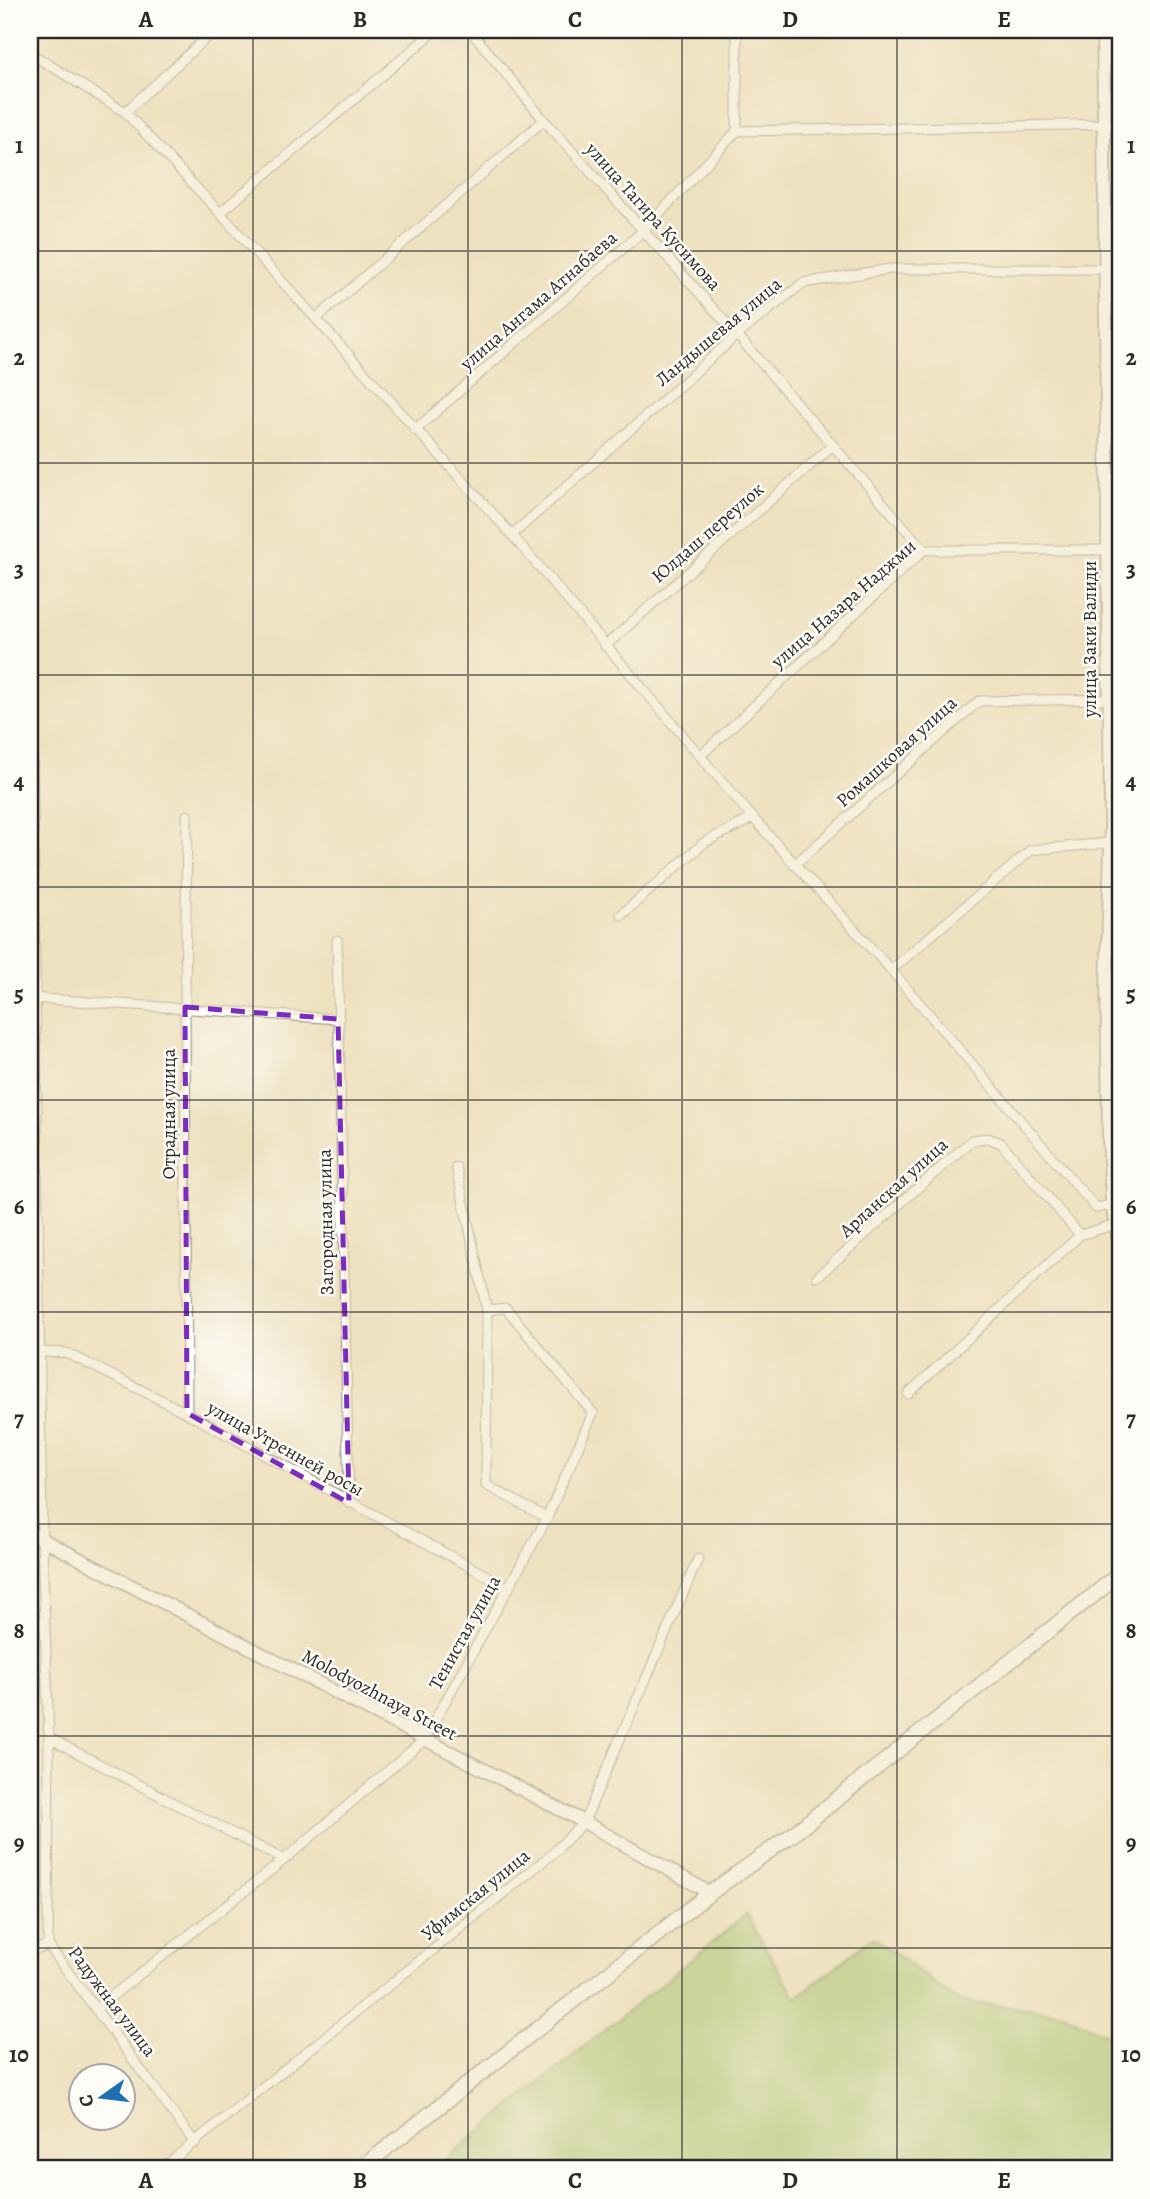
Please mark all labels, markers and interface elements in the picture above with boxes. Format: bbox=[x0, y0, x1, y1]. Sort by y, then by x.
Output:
text: A bbox=[138, 4, 154, 35]
text: B bbox=[353, 4, 367, 35]
text: C bbox=[568, 4, 582, 35]
text: D bbox=[782, 4, 798, 35]
text: E bbox=[997, 4, 1011, 35]
text: 1 bbox=[15, 130, 23, 161]
text: 1 bbox=[1127, 130, 1135, 161]
street label: улица Тагира Кусимова bbox=[579, 136, 727, 297]
street label: улица Ангама Атнабаева bbox=[454, 225, 623, 377]
street label: Ландышевая улица bbox=[650, 271, 787, 392]
text: 2 bbox=[13, 342, 25, 373]
text: 2 bbox=[1125, 342, 1137, 373]
street label: Юлдаш переулок bbox=[646, 476, 770, 589]
street label: улица Назара Наджми bbox=[765, 533, 922, 675]
text: 3 bbox=[14, 554, 24, 585]
text: 3 bbox=[1126, 554, 1136, 585]
street label: улица Заки Валиди bbox=[1077, 561, 1103, 718]
street label: Ромашковая улица bbox=[831, 690, 963, 813]
text: 4 bbox=[14, 766, 25, 797]
text: 4 bbox=[1126, 766, 1137, 797]
text: 5 bbox=[14, 978, 24, 1009]
text: 5 bbox=[1126, 978, 1136, 1009]
street label: Отрадная улица bbox=[156, 1048, 182, 1179]
street label: Арланская улица bbox=[833, 1132, 954, 1244]
street label: Загородная улица bbox=[312, 1148, 340, 1295]
text: 6 bbox=[14, 1191, 25, 1222]
text: 6 bbox=[1126, 1191, 1137, 1222]
street label: улица Утренней росы bbox=[202, 1395, 369, 1503]
text: 7 bbox=[14, 1403, 24, 1434]
text: 7 bbox=[1126, 1403, 1136, 1434]
street label: Тенистая улица bbox=[423, 1570, 507, 1694]
text: 8 bbox=[13, 1615, 25, 1646]
text: 8 bbox=[1125, 1615, 1137, 1646]
street label: Molodyozhnaya Street bbox=[297, 1643, 462, 1747]
text: 9 bbox=[14, 1827, 24, 1858]
text: 9 bbox=[1126, 1827, 1136, 1858]
street label: Уфимская улица bbox=[416, 1843, 536, 1947]
street label: Радужная улица bbox=[62, 1941, 163, 2062]
text: 10 bbox=[9, 2039, 29, 2070]
text: 10 bbox=[1121, 2039, 1141, 2070]
north arrow bbox=[66, 2062, 136, 2132]
text: С bbox=[72, 2092, 101, 2110]
text: A bbox=[138, 2165, 154, 2196]
text: B bbox=[353, 2165, 367, 2196]
text: C bbox=[568, 2165, 582, 2196]
text: D bbox=[782, 2165, 798, 2196]
text: E bbox=[997, 2165, 1011, 2196]

